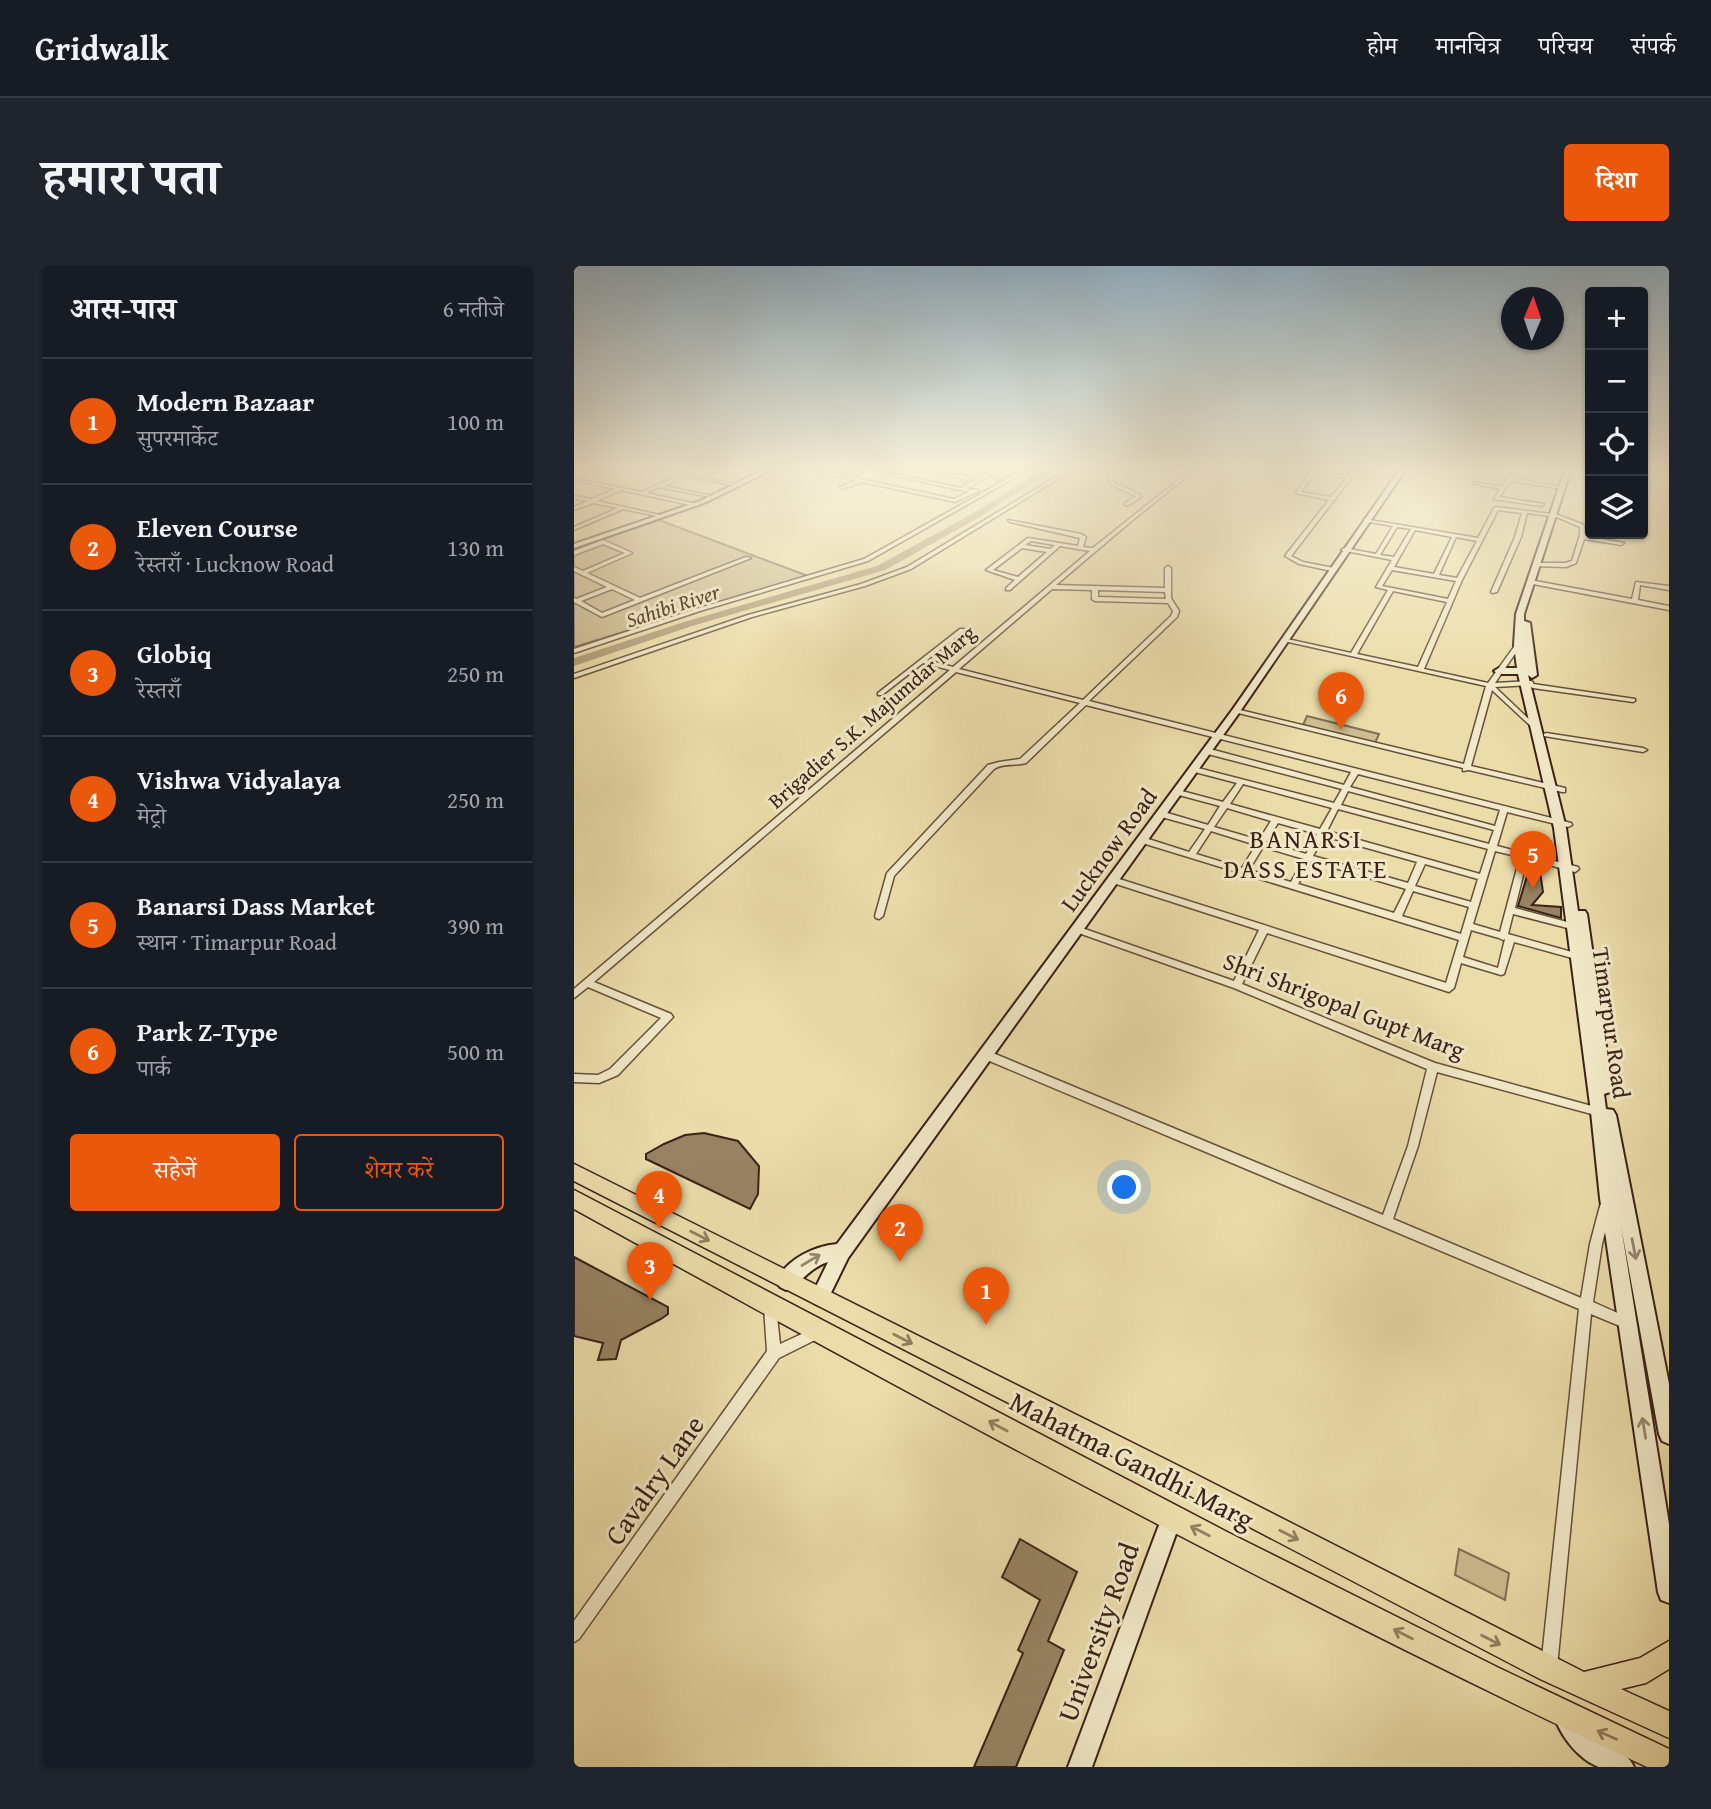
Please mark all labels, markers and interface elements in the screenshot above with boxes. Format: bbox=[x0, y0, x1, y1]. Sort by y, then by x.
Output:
text: Gridwalk bbox=[35, 24, 169, 72]
text: होम bbox=[1367, 28, 1397, 63]
text: मानचित्र bbox=[1435, 28, 1501, 63]
text: परिचय bbox=[1539, 28, 1593, 63]
text: संपर्क bbox=[1631, 28, 1676, 63]
text: हमारा पता bbox=[42, 140, 220, 212]
button: दिशा bbox=[1564, 144, 1669, 221]
text: आस-पास bbox=[70, 286, 176, 330]
north arrow bbox=[1501, 287, 1564, 350]
map controls bbox=[1585, 287, 1648, 539]
button: + bbox=[1585, 287, 1648, 350]
text: 6 नतीजे bbox=[443, 292, 504, 325]
button: − bbox=[1585, 350, 1648, 413]
text: Modern Bazaar bbox=[137, 382, 314, 421]
text: 1 bbox=[87, 405, 99, 438]
text: 100 m bbox=[447, 405, 504, 438]
button: locate bbox=[1585, 413, 1648, 476]
text: सुपरमार्केट bbox=[137, 421, 218, 454]
button: layers bbox=[1585, 476, 1648, 539]
text: Eleven Course bbox=[137, 508, 298, 547]
text: 2 bbox=[87, 531, 99, 564]
text: 130 m bbox=[447, 531, 504, 564]
text: रेस्तराँ · Lucknow Road bbox=[137, 547, 334, 580]
water label: Sahibi River bbox=[622, 575, 725, 635]
street label: Brigadier S.K. Majumdar Marg bbox=[761, 617, 983, 816]
text: Globiq bbox=[137, 634, 212, 673]
text: 3 bbox=[87, 657, 99, 690]
text: 250 m bbox=[447, 657, 504, 690]
pin: 6 bbox=[1318, 672, 1364, 730]
text: रेस्तराँ bbox=[137, 673, 181, 706]
text: Vishwa Vidyalaya bbox=[137, 760, 341, 799]
street label: Lucknow Road bbox=[1052, 781, 1165, 919]
text: 4 bbox=[87, 783, 99, 816]
text: 250 m bbox=[447, 783, 504, 816]
text: मेट्रो bbox=[137, 799, 166, 832]
district label: BANARSI DASS ESTATE bbox=[1223, 819, 1389, 888]
pin: 5 bbox=[1510, 831, 1556, 889]
text: Banarsi Dass Market bbox=[137, 886, 375, 925]
text: 5 bbox=[87, 909, 99, 942]
text: 390 m bbox=[447, 909, 504, 942]
text: स्थान · Timarpur Road bbox=[137, 925, 337, 958]
street label: Shri Shrigopal Gupt Marg bbox=[1218, 943, 1470, 1068]
street label: Timarpur Road bbox=[1584, 945, 1639, 1101]
text: Park Z-Type bbox=[137, 1012, 278, 1051]
text: 6 bbox=[87, 1035, 99, 1068]
text: 500 m bbox=[447, 1035, 504, 1068]
text: पार्क bbox=[137, 1051, 171, 1084]
button: सहेजें bbox=[70, 1134, 280, 1211]
button: शेयर करें bbox=[294, 1134, 504, 1211]
your location bbox=[1107, 1170, 1141, 1204]
pin: 4 bbox=[636, 1171, 682, 1229]
pin: 2 bbox=[877, 1204, 923, 1262]
one-way arrow bbox=[689, 1230, 710, 1244]
one-way arrow bbox=[1627, 1237, 1641, 1260]
pin: 3 bbox=[627, 1242, 673, 1300]
one-way arrow bbox=[800, 1252, 820, 1266]
pin: 1 bbox=[963, 1267, 1009, 1325]
one-way arrow bbox=[892, 1332, 913, 1346]
street label: Mahatma Gandhi Marg bbox=[1003, 1380, 1261, 1539]
street label: Cavalry Lane bbox=[594, 1407, 713, 1553]
one-way arrow bbox=[1637, 1417, 1650, 1440]
one-way arrow bbox=[988, 1419, 1009, 1432]
one-way arrow bbox=[1190, 1524, 1211, 1538]
one-way arrow bbox=[1279, 1528, 1299, 1542]
street label: University Road bbox=[1046, 1537, 1149, 1727]
one-way arrow bbox=[1393, 1626, 1414, 1640]
one-way arrow bbox=[1480, 1634, 1501, 1647]
one-way arrow bbox=[1597, 1728, 1618, 1741]

